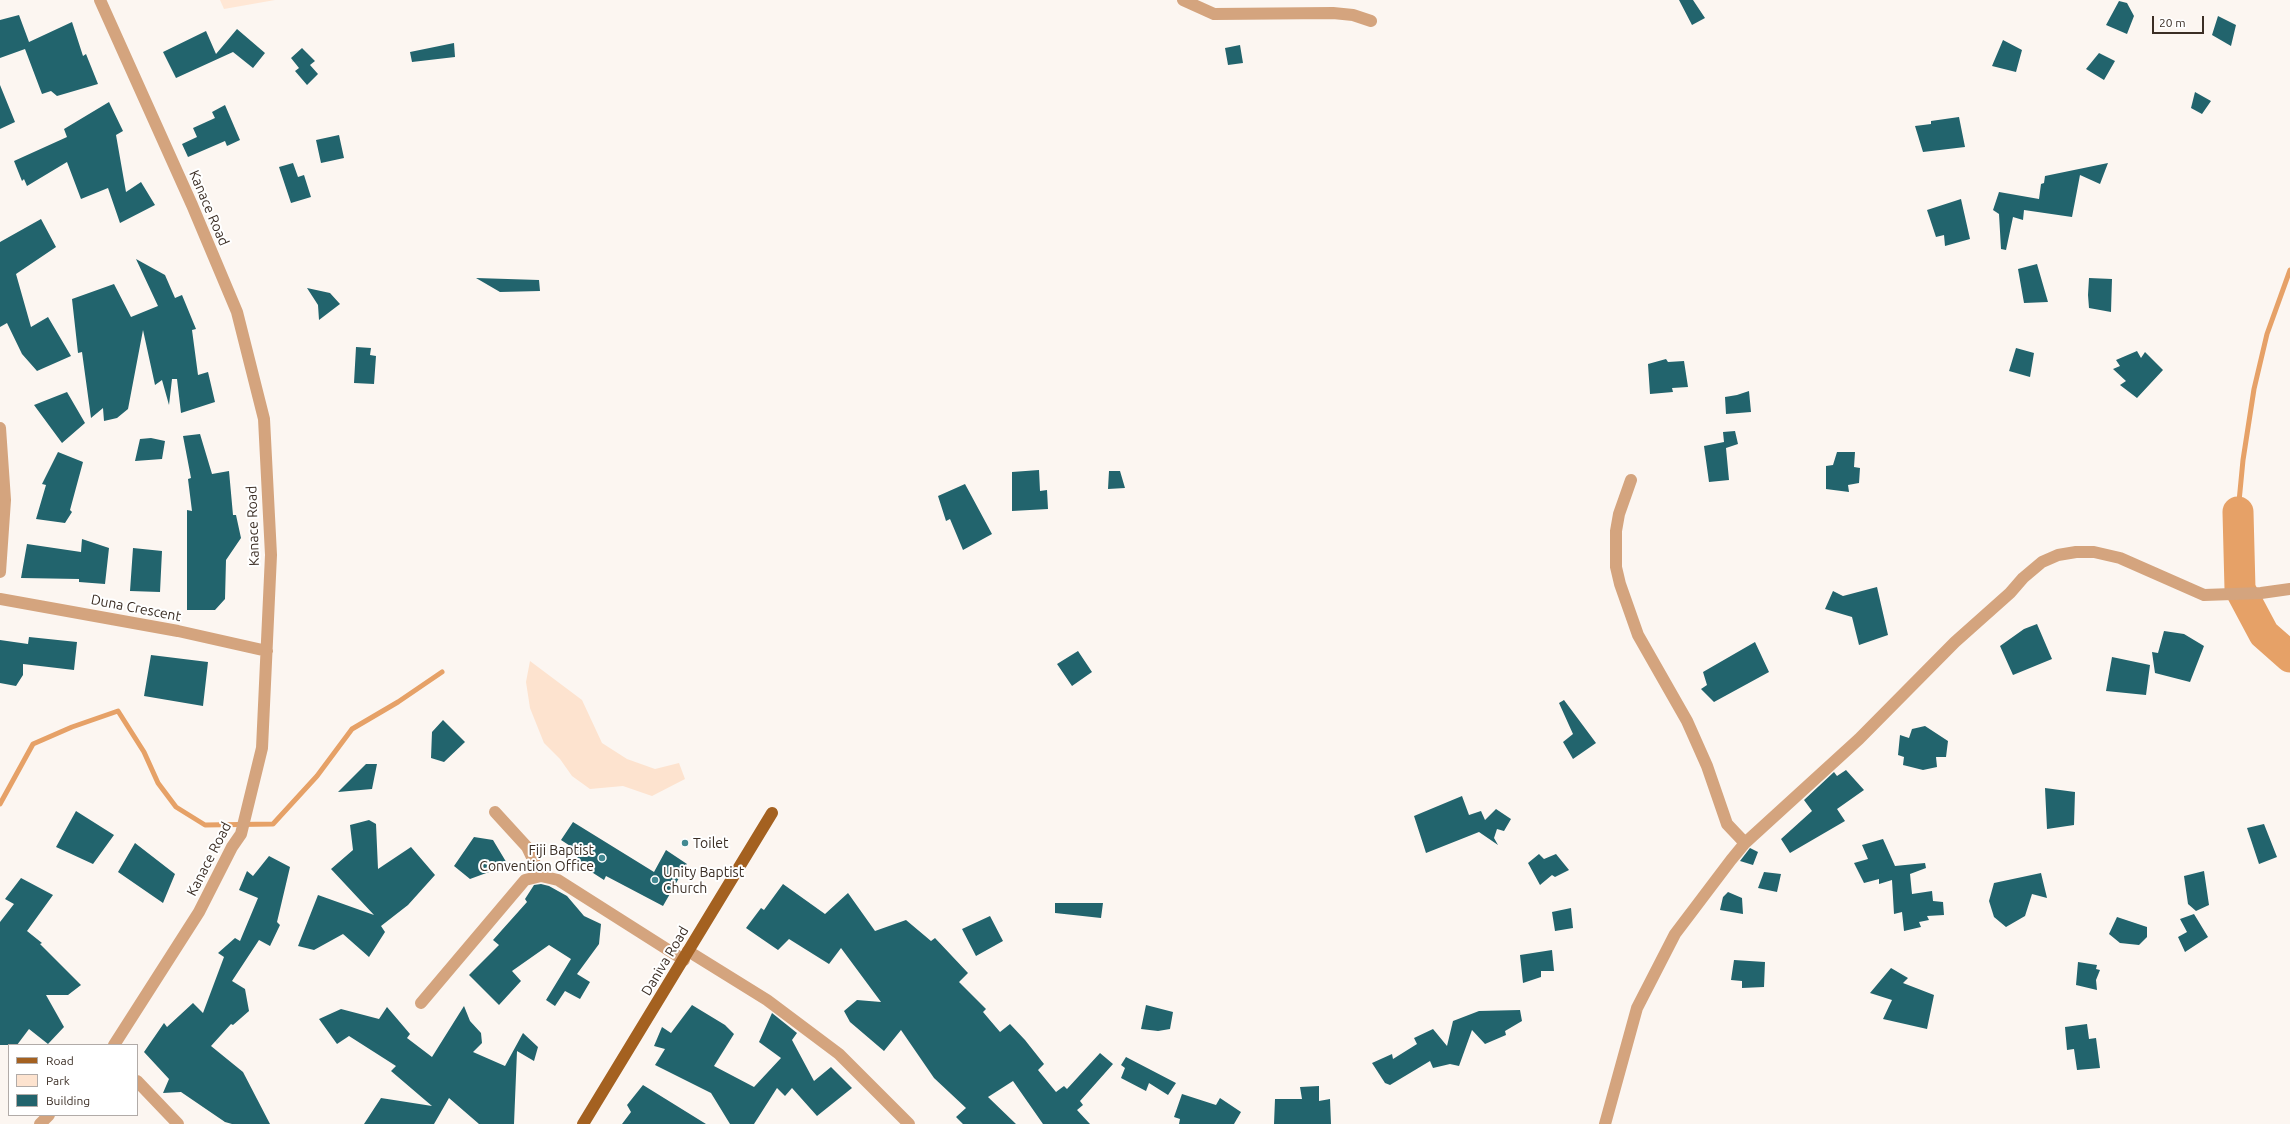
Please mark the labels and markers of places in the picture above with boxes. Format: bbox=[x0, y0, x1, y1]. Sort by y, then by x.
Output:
place label: Toilet bbox=[693, 835, 729, 851]
marker: Toilet bbox=[680, 838, 690, 848]
place label: Fiji Baptist Convention Office bbox=[479, 842, 594, 874]
marker: Fiji Baptist Convention Office bbox=[597, 853, 607, 863]
place label: Unity Baptist Church bbox=[663, 864, 744, 896]
marker: Unity Baptist Church bbox=[650, 875, 660, 885]

